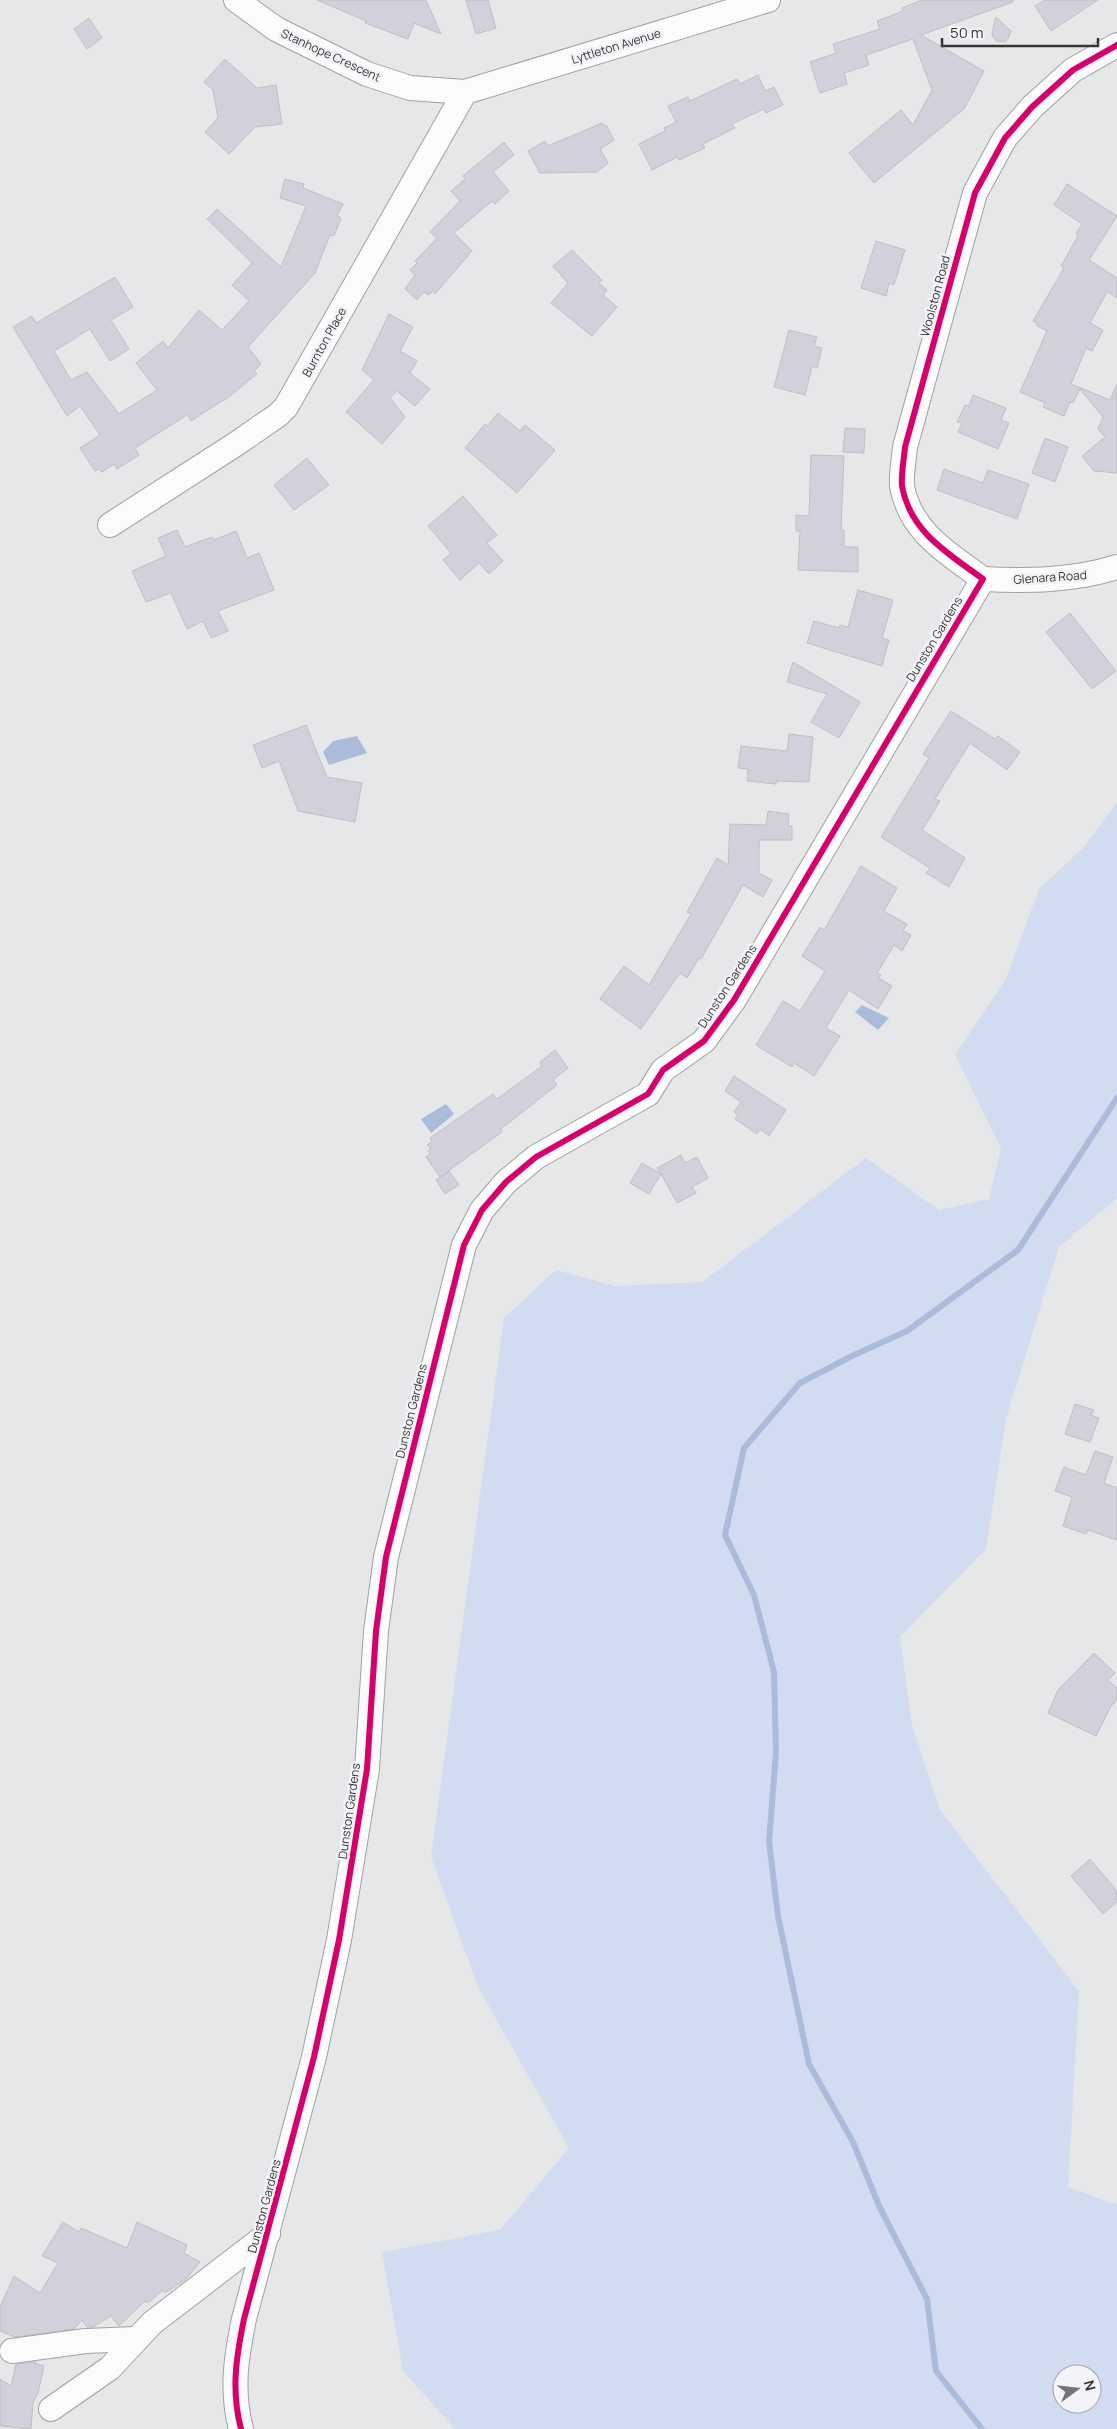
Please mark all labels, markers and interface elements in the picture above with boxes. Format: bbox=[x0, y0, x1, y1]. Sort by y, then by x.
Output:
scale bar bbox=[942, 15, 1098, 47]
text: 50 m bbox=[950, 22, 984, 43]
street label: Stanhope Crescent bbox=[278, 24, 384, 86]
street label: Lyttleton Avenue bbox=[569, 24, 663, 68]
street label: Woolston Road bbox=[916, 254, 954, 338]
street label: Burnton Place bbox=[298, 304, 350, 380]
street label: Glenara Road bbox=[1013, 566, 1087, 588]
street label: Dunston Gardens bbox=[902, 593, 966, 685]
street label: Dunston Gardens bbox=[694, 941, 760, 1031]
street label: Dunston Gardens bbox=[391, 1362, 431, 1460]
street label: Dunston Gardens bbox=[334, 1762, 364, 1860]
street label: Dunston Gardens bbox=[243, 2157, 285, 2255]
north arrow bbox=[1052, 2364, 1102, 2414]
text: N bbox=[1080, 2378, 1101, 2393]

